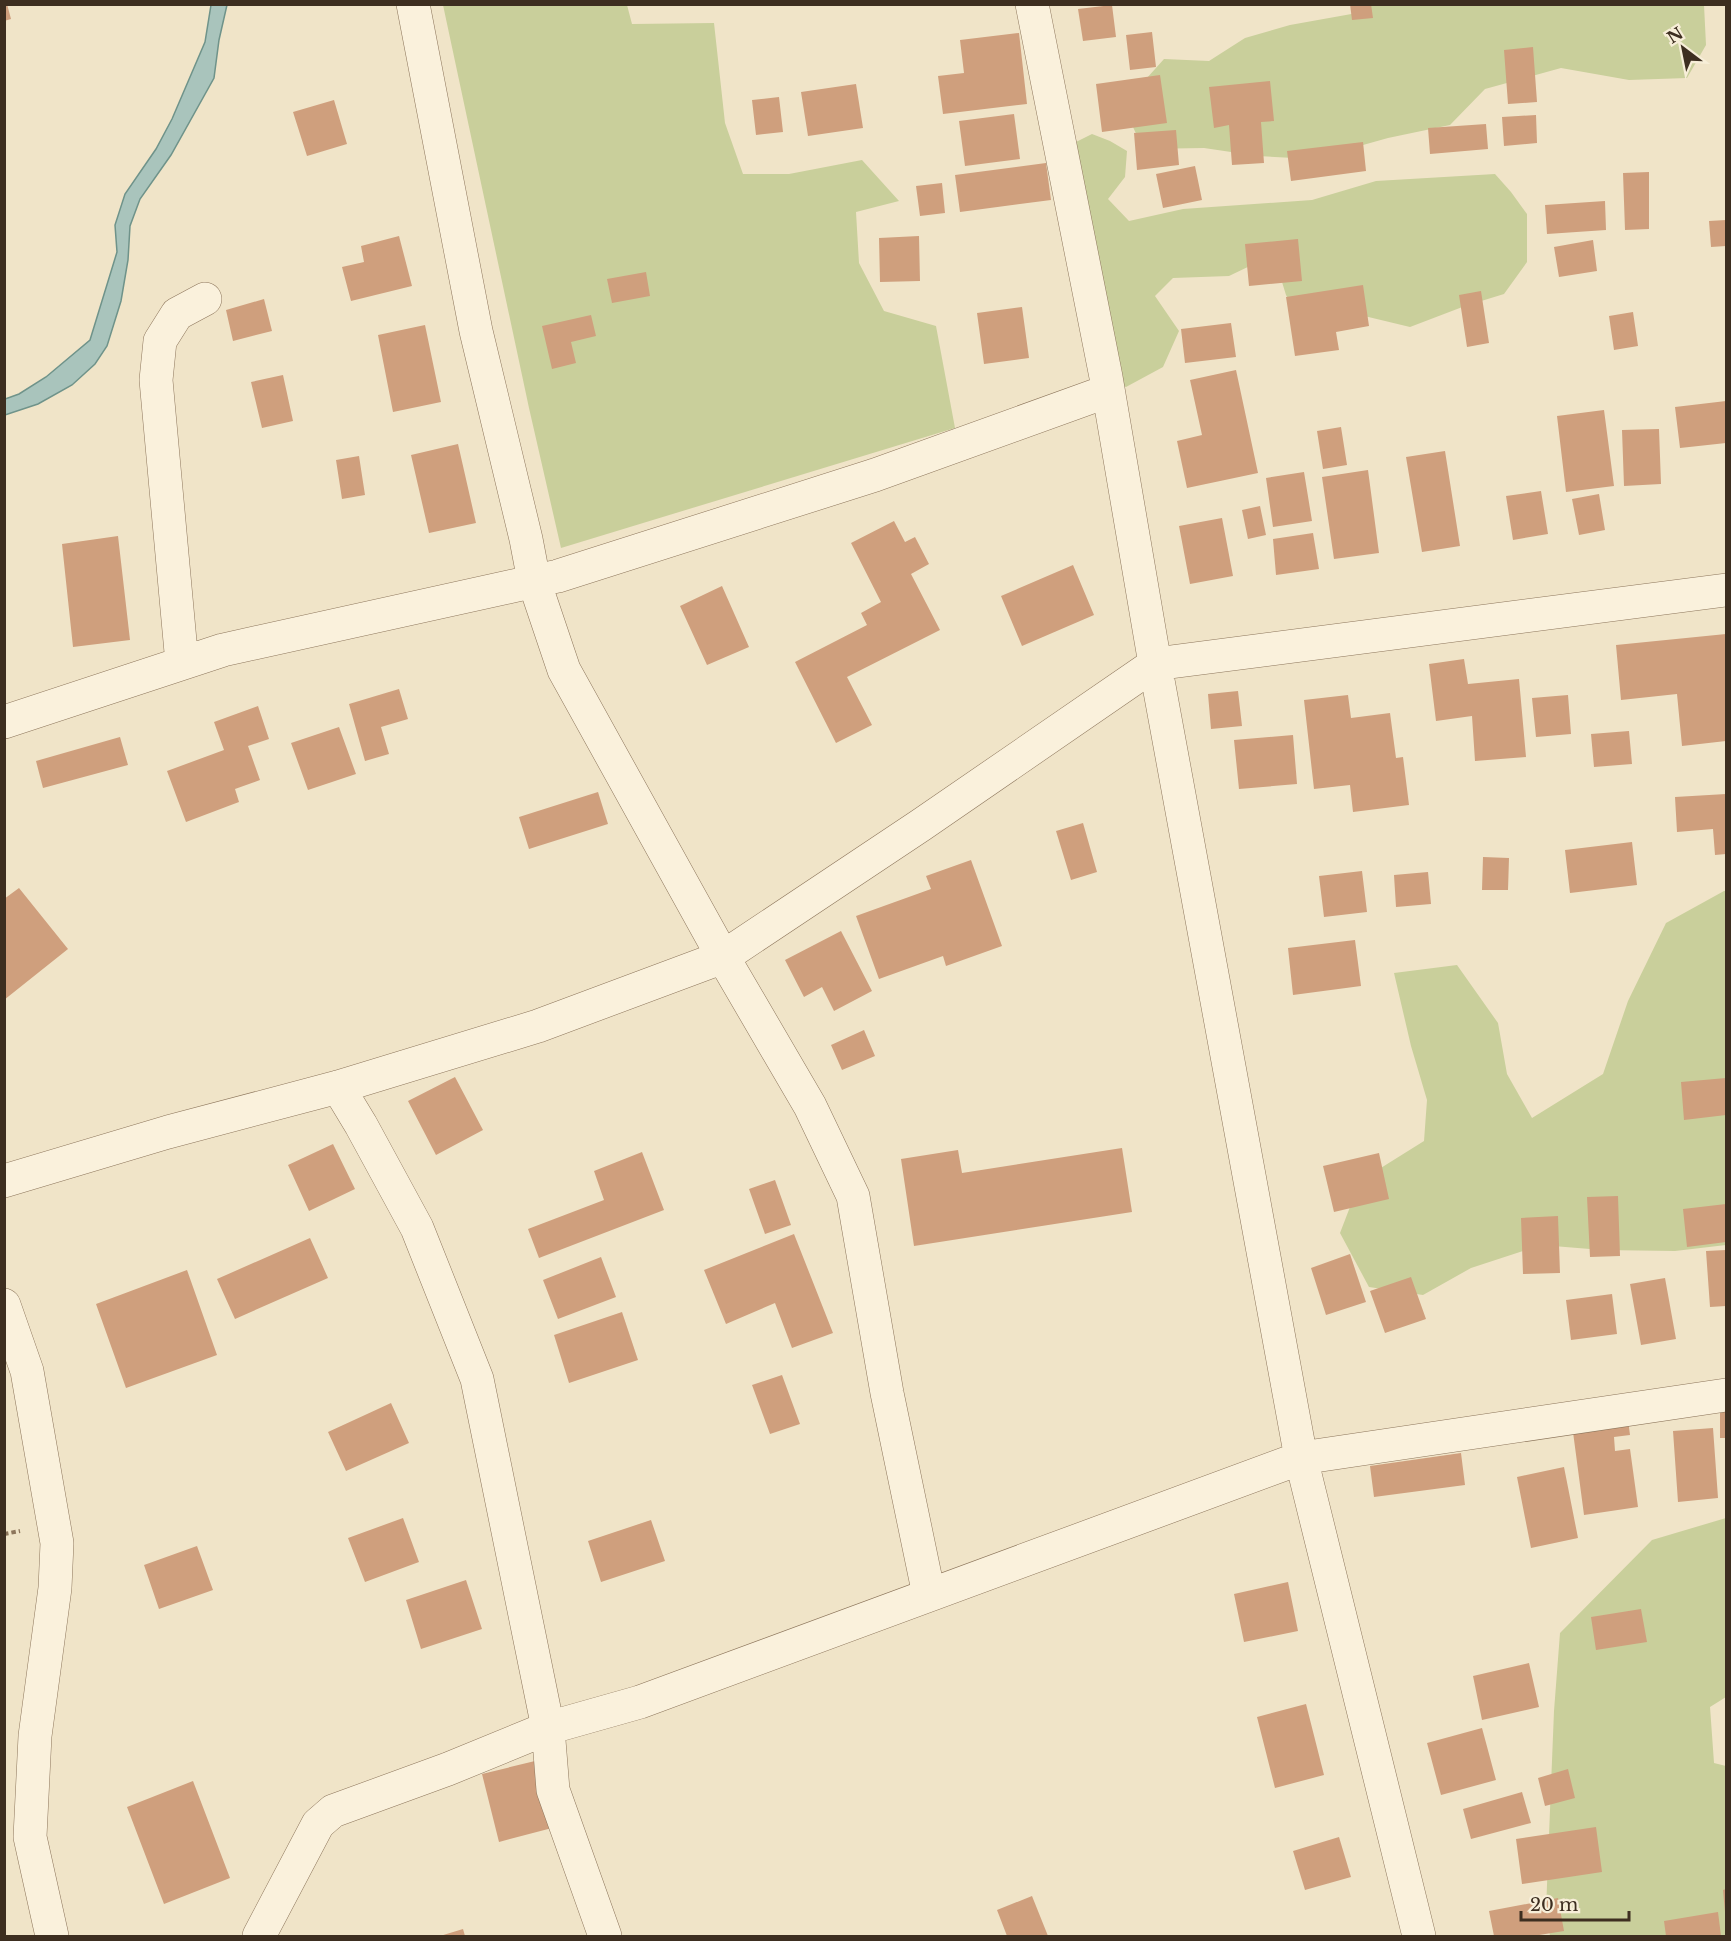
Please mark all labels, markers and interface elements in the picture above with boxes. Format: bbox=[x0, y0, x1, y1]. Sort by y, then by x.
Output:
north arrow bbox=[1653, 18, 1713, 78]
text: N bbox=[1663, 23, 1687, 48]
scale bar bbox=[1521, 1884, 1629, 1922]
text: 20 m bbox=[1530, 1894, 1578, 1916]

